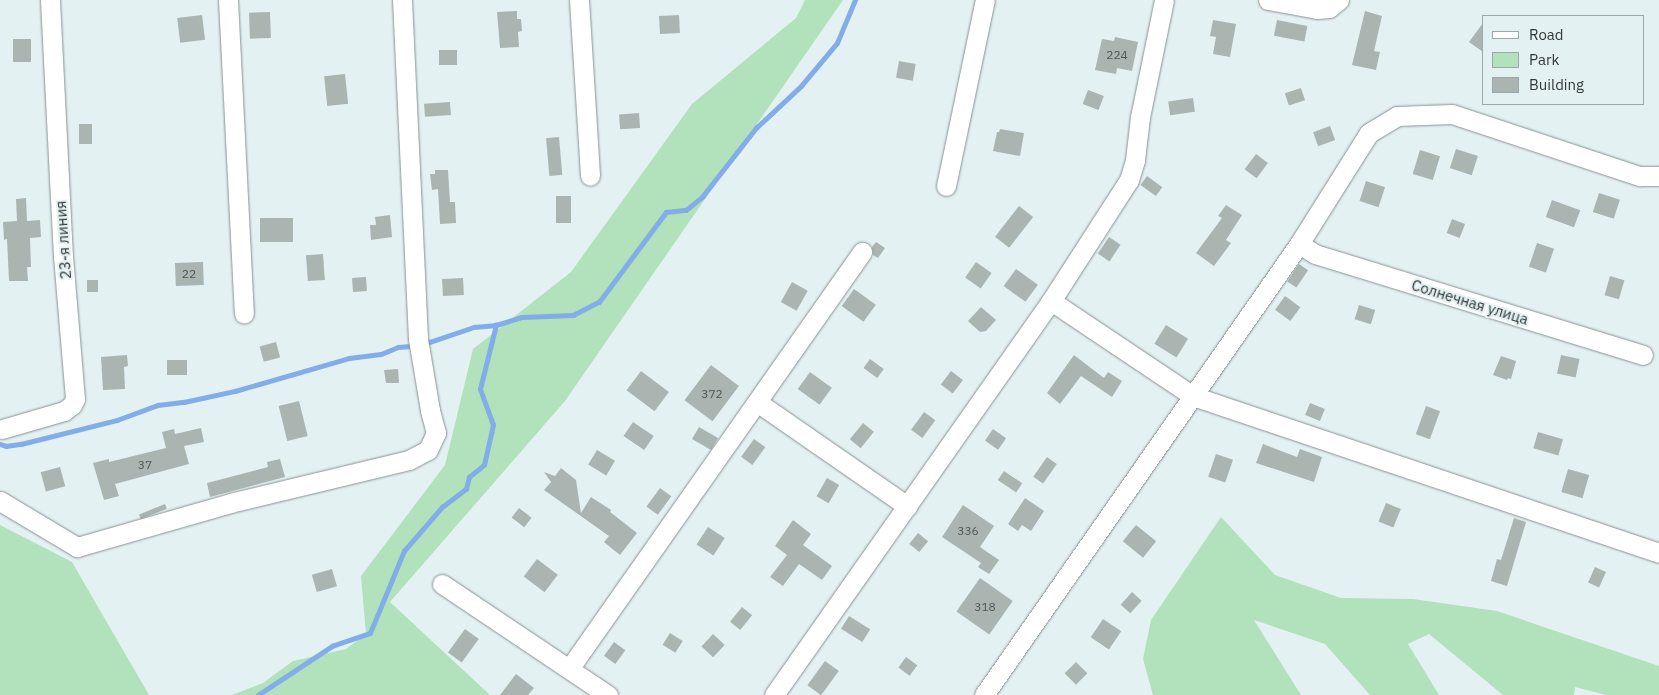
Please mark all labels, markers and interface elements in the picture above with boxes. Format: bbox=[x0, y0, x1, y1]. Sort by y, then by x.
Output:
legend bbox=[1482, 15, 1644, 105]
text: Road bbox=[1529, 25, 1564, 44]
house number: 224 bbox=[1106, 48, 1128, 62]
text: Park bbox=[1529, 50, 1559, 69]
text: Building bbox=[1529, 75, 1584, 94]
street label: 23-я линия bbox=[51, 200, 75, 280]
house number: 22 bbox=[182, 267, 196, 281]
street label: Солнечная улица bbox=[1409, 276, 1531, 328]
house number: 372 bbox=[701, 387, 723, 401]
house number: 37 bbox=[138, 458, 152, 472]
house number: 336 bbox=[957, 524, 979, 538]
house number: 318 bbox=[974, 600, 996, 614]

